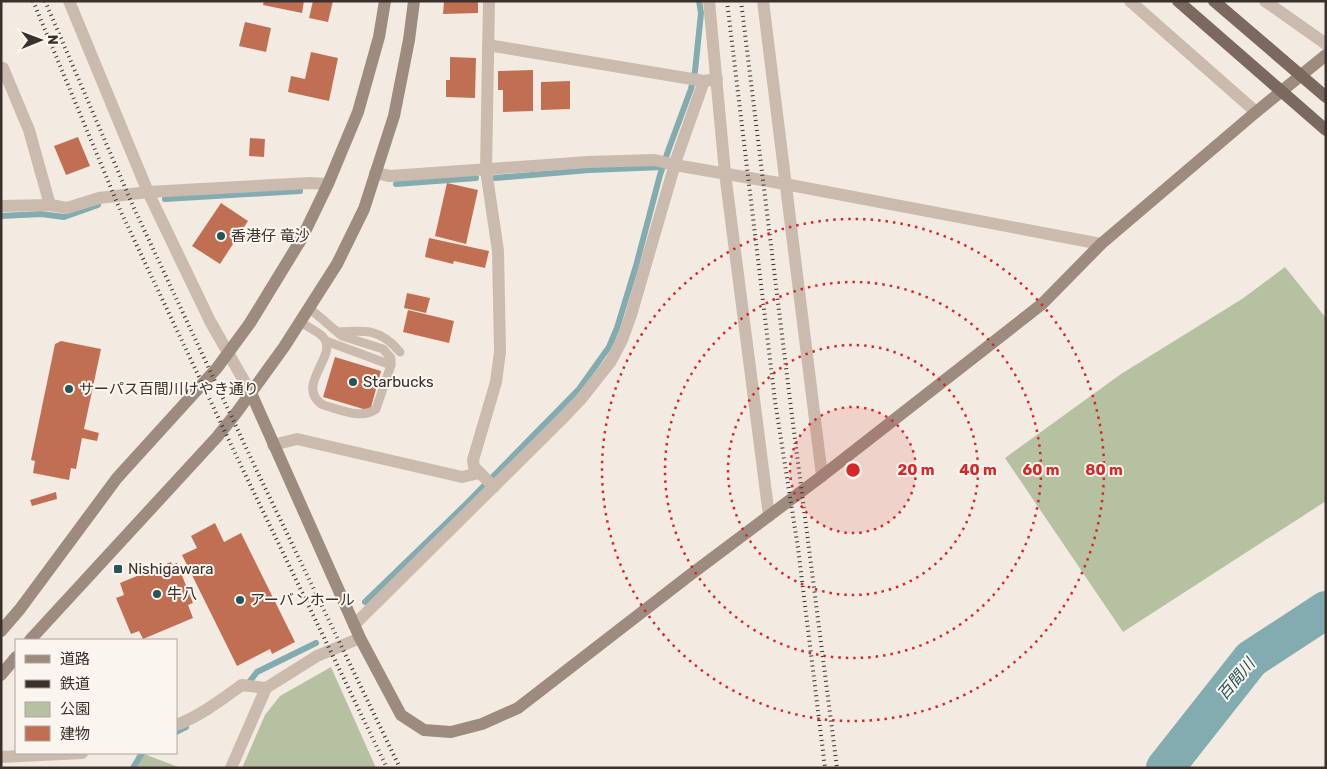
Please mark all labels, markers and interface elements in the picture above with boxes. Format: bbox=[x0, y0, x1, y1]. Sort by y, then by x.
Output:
north arrow bbox=[15, 15, 65, 65]
text: N bbox=[44, 35, 61, 45]
place label: 香港仔 竜沙 bbox=[231, 227, 310, 245]
marker: 香港仔 竜沙 bbox=[215, 230, 227, 242]
place label: Starbucks bbox=[363, 373, 434, 391]
marker: Starbucks bbox=[347, 376, 359, 388]
place label: サーパス百間川けやき通り bbox=[79, 380, 259, 398]
marker: サーパス百間川けやき通り bbox=[63, 383, 75, 395]
centre of rings bbox=[844, 461, 862, 479]
text: 20 m bbox=[898, 461, 934, 479]
text: 40 m bbox=[959, 461, 997, 479]
text: 60 m bbox=[1023, 461, 1059, 479]
text: 80 m bbox=[1085, 461, 1123, 479]
place label: Nishigawara bbox=[128, 560, 214, 578]
marker: Nishigawara bbox=[112, 563, 124, 575]
place label: 牛八 bbox=[167, 585, 197, 603]
marker: 牛八 bbox=[151, 588, 163, 600]
place label: アーバンホール bbox=[250, 591, 355, 609]
marker: アーバンホール bbox=[234, 594, 246, 606]
legend bbox=[15, 639, 178, 754]
text: 道路 bbox=[60, 650, 90, 668]
water label: 百間川 bbox=[1213, 653, 1260, 703]
text: 鉄道 bbox=[60, 675, 90, 693]
text: 公園 bbox=[60, 700, 90, 718]
text: 建物 bbox=[60, 725, 90, 743]

